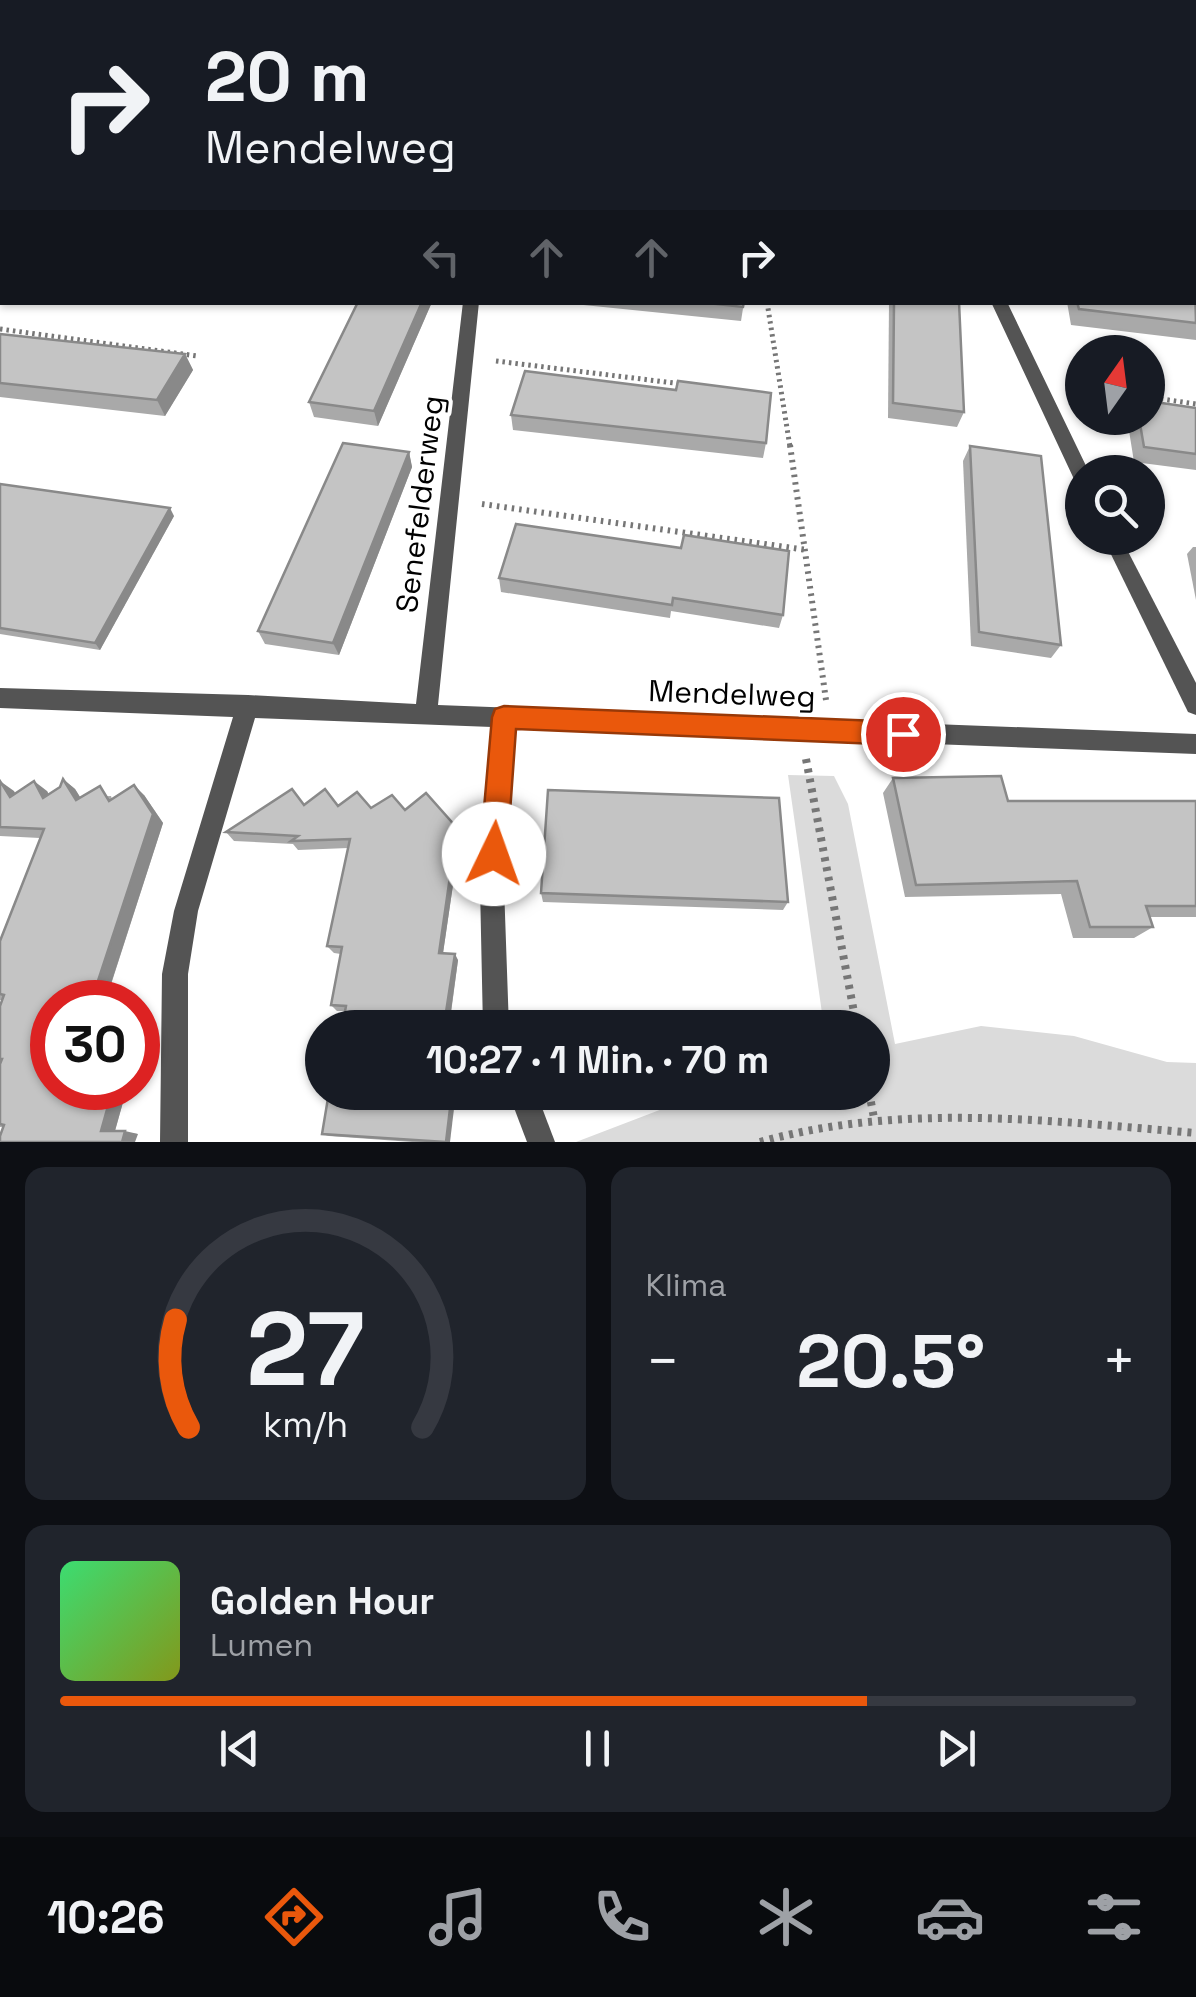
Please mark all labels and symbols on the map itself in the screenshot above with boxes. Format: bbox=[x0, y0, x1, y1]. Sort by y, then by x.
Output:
north arrow bbox=[1065, 335, 1165, 435]
street label: Senefelderweg bbox=[387, 393, 452, 615]
street label: Mendelweg bbox=[648, 671, 816, 716]
pin bbox=[861, 692, 946, 777]
position arrow bbox=[442, 802, 546, 906]
speed limit sign: 30 bbox=[30, 980, 160, 1110]

